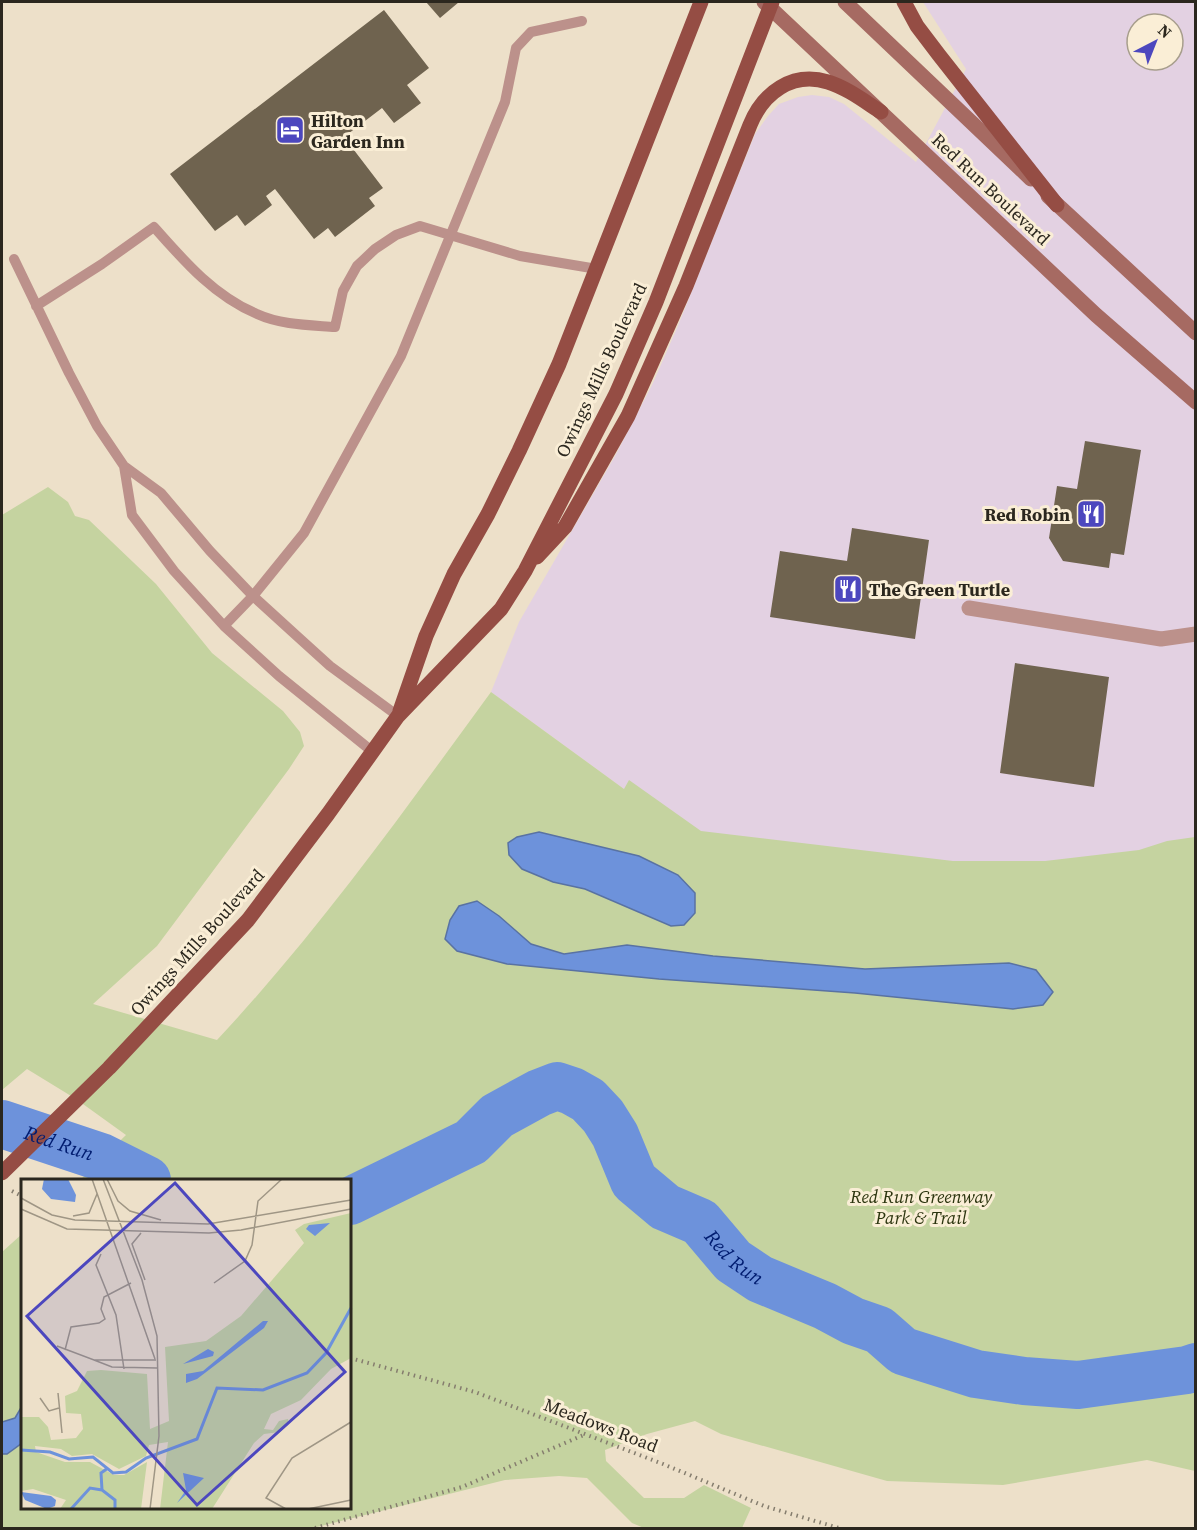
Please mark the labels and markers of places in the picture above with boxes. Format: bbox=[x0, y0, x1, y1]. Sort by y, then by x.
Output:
place label: Hilton Garden Inn bbox=[311, 108, 405, 154]
hotel icon: Hilton Garden Inn bbox=[274, 114, 306, 146]
restaurant icon: Red Robin bbox=[1075, 498, 1107, 530]
place label: Red Robin bbox=[984, 502, 1070, 527]
restaurant icon: The Green Turtle bbox=[832, 573, 864, 605]
place label: The Green Turtle bbox=[869, 577, 1010, 602]

